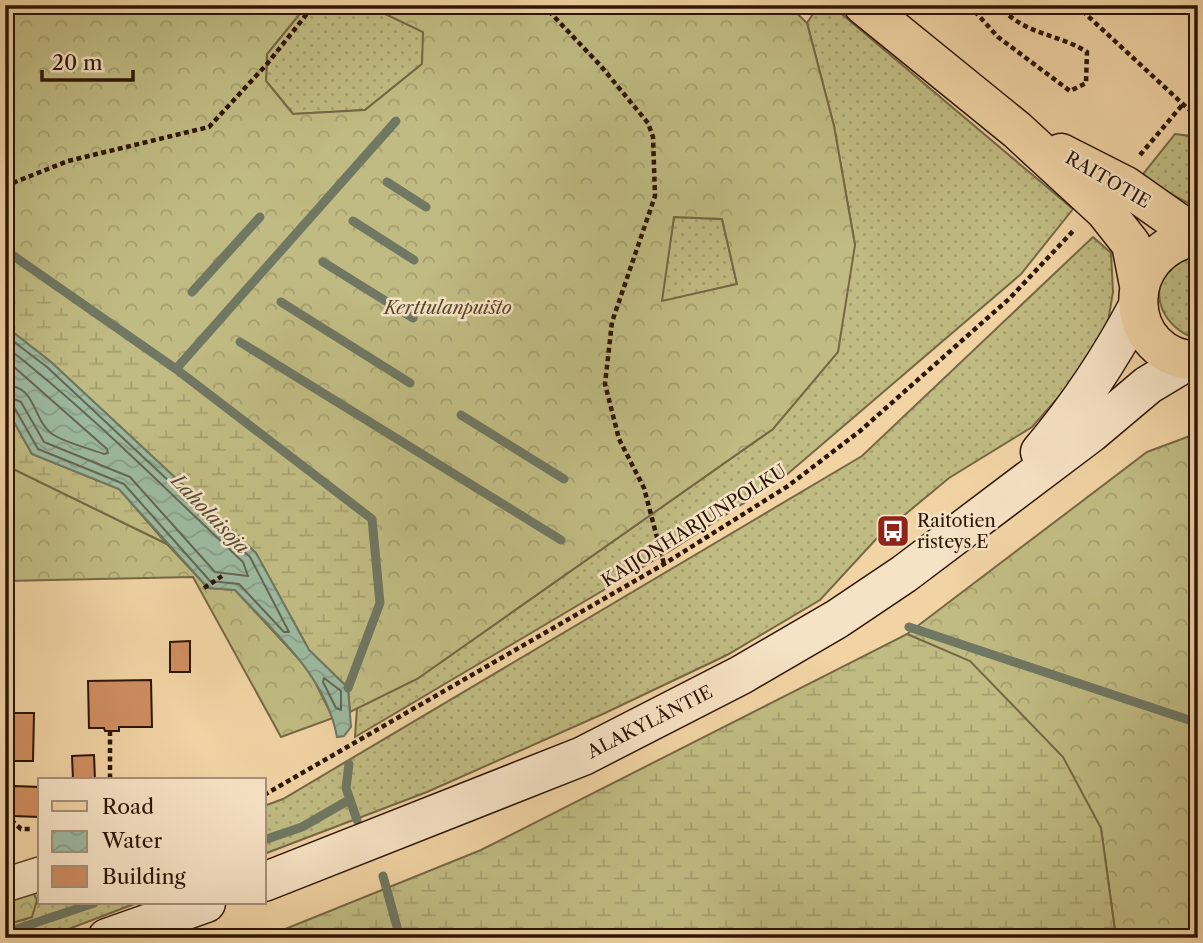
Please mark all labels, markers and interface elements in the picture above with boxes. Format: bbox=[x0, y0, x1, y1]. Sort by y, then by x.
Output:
scale bar bbox=[42, 38, 133, 82]
text: 20 m bbox=[52, 50, 103, 75]
street label: RAITOTIE bbox=[1062, 147, 1154, 213]
park label: Kerttulanpuisto bbox=[382, 297, 512, 319]
street label: KAIJONHARJUNPOLKU bbox=[598, 460, 790, 592]
water label: Laholaisoja bbox=[165, 468, 254, 559]
place label: Raitotien risteys E bbox=[917, 510, 996, 553]
bus stop icon: Raitotien risteys E bbox=[874, 512, 912, 550]
street label: ALAKYLÄNTIE bbox=[582, 680, 716, 764]
legend bbox=[38, 778, 266, 904]
text: Road bbox=[102, 794, 154, 819]
text: Water bbox=[101, 828, 162, 853]
text: Building bbox=[102, 864, 187, 889]

